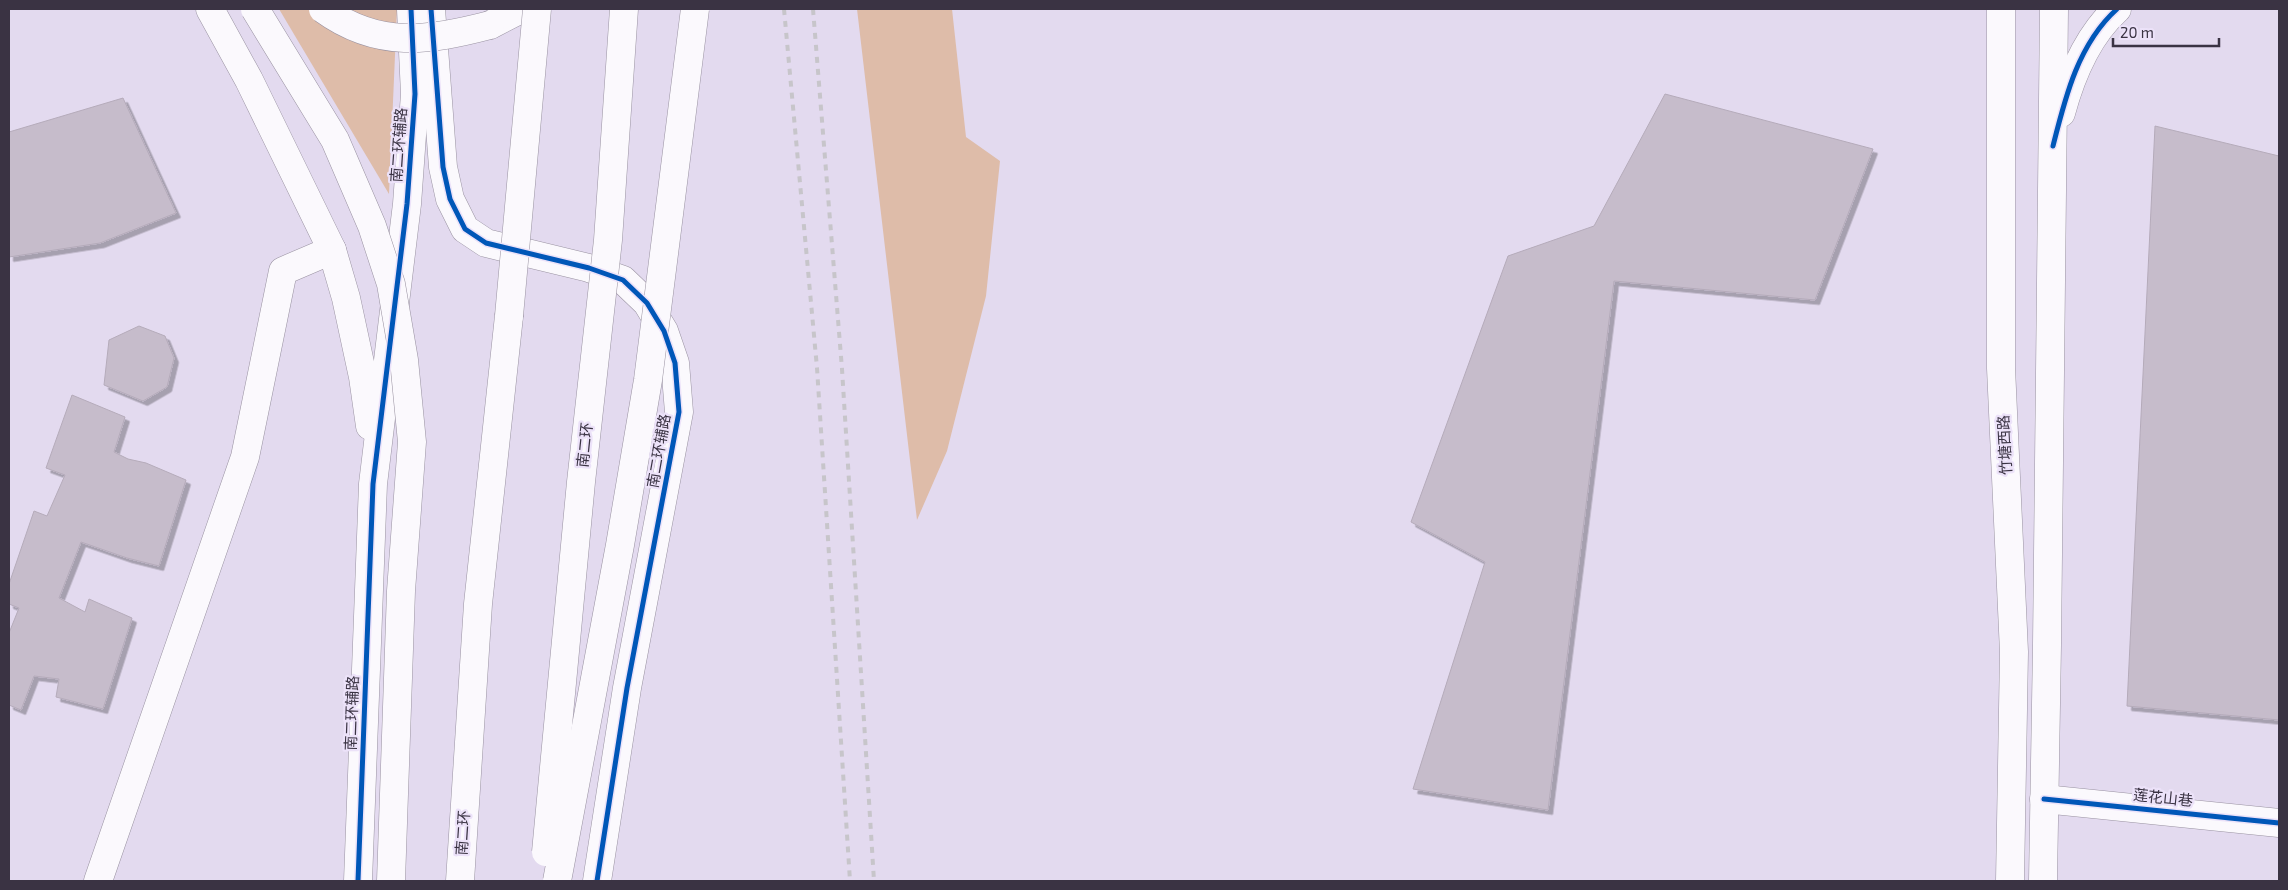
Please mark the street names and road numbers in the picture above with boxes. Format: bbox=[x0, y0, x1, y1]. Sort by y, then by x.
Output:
street label: 南二环辅路 bbox=[386, 107, 410, 183]
street label: 南二环辅路 bbox=[643, 412, 673, 489]
street label: 竹塘西路 bbox=[1993, 415, 2015, 475]
street label: 南二环 bbox=[573, 422, 595, 468]
street label: 南二环辅路 bbox=[341, 675, 361, 751]
street label: 莲花山巷 bbox=[2132, 785, 2194, 809]
street label: 南二环 bbox=[451, 810, 473, 856]

